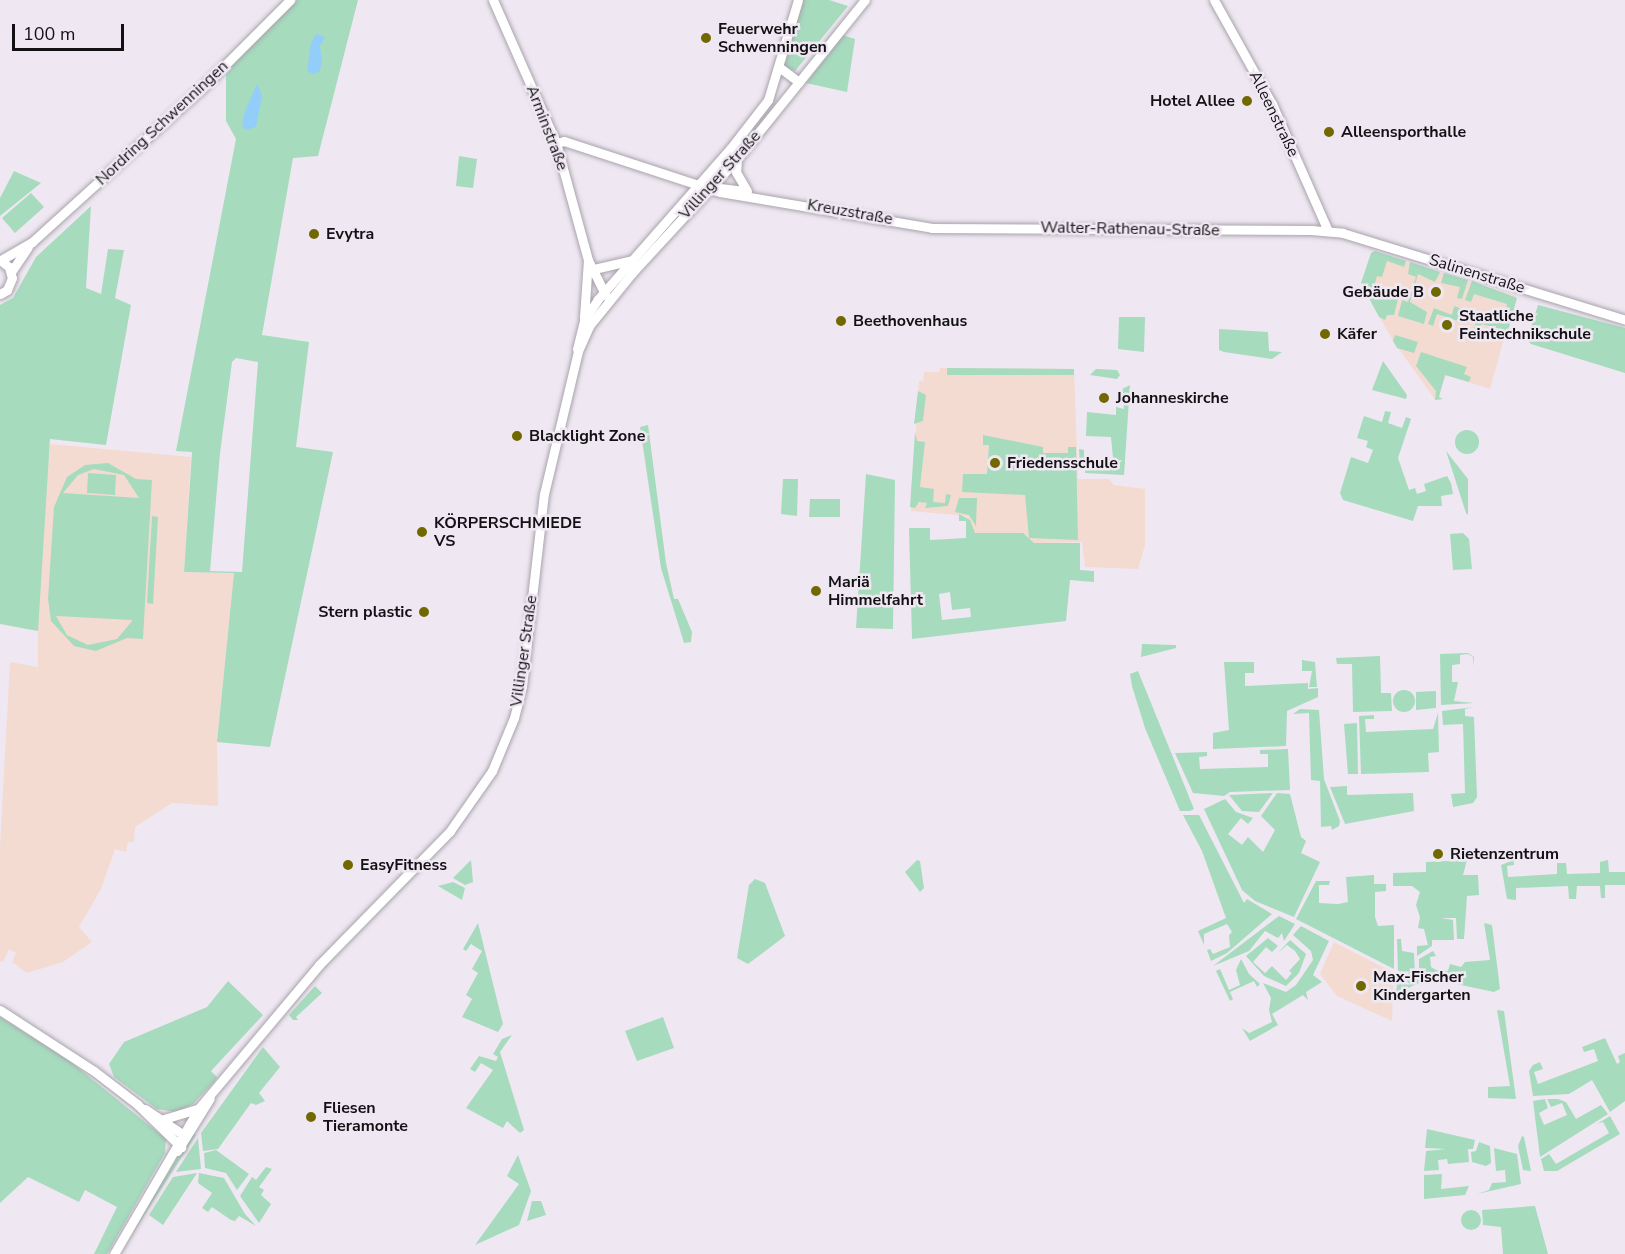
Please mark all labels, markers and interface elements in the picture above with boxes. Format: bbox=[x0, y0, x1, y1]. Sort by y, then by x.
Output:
scale bar bbox=[15, 12, 128, 50]
place label: Feuerwehr Schwenningen bbox=[718, 19, 827, 57]
text: 100 m bbox=[23, 22, 75, 46]
marker: Feuerwehr Schwenningen bbox=[699, 31, 713, 45]
street label: Nordring Schwenningen bbox=[92, 57, 232, 189]
street label: Alleenstraße bbox=[1245, 68, 1303, 160]
street label: Arminstraße bbox=[522, 83, 572, 173]
place label: Hotel Allee bbox=[1150, 91, 1235, 111]
marker: Hotel Allee bbox=[1240, 94, 1254, 108]
place label: Alleensporthalle bbox=[1341, 122, 1466, 142]
marker: Alleensporthalle bbox=[1322, 125, 1336, 139]
street label: Villinger Straße bbox=[675, 127, 765, 223]
street label: Kreuzstraße bbox=[806, 195, 894, 229]
street label: Walter-Rathenau-Straße bbox=[1040, 218, 1220, 240]
place label: Evytra bbox=[326, 224, 374, 244]
marker: Evytra bbox=[307, 227, 321, 241]
street label: Salinenstraße bbox=[1427, 250, 1527, 298]
place label: Gebäude B bbox=[1342, 282, 1424, 302]
marker: Gebäude B bbox=[1429, 285, 1443, 299]
place label: Staatliche Feintechnikschule bbox=[1459, 306, 1591, 344]
place label: Beethovenhaus bbox=[853, 311, 967, 331]
marker: Beethovenhaus bbox=[834, 314, 848, 328]
marker: Staatliche Feintechnikschule bbox=[1440, 318, 1454, 332]
place label: Käfer bbox=[1337, 324, 1377, 344]
marker: Käfer bbox=[1318, 327, 1332, 341]
place label: Johanneskirche bbox=[1116, 388, 1229, 408]
marker: Johanneskirche bbox=[1097, 391, 1111, 405]
place label: Blacklight Zone bbox=[529, 426, 645, 446]
marker: Blacklight Zone bbox=[510, 429, 524, 443]
place label: Friedensschule bbox=[1007, 453, 1118, 473]
marker: Friedensschule bbox=[988, 456, 1002, 470]
place label: KÖRPERSCHMIEDE VS bbox=[434, 513, 582, 551]
marker: KÖRPERSCHMIEDE VS bbox=[415, 525, 429, 539]
place label: Mariä Himmelfahrt bbox=[828, 572, 923, 610]
marker: Mariä Himmelfahrt bbox=[809, 584, 823, 598]
street label: Villinger Straße bbox=[507, 594, 541, 708]
place label: Stern plastic bbox=[318, 602, 412, 622]
marker: Stern plastic bbox=[417, 605, 431, 619]
place label: Rietenzentrum bbox=[1450, 844, 1559, 864]
marker: Rietenzentrum bbox=[1431, 847, 1445, 861]
place label: EasyFitness bbox=[360, 855, 447, 875]
marker: EasyFitness bbox=[341, 858, 355, 872]
place label: Max-Fischer Kindergarten bbox=[1373, 967, 1471, 1005]
marker: Max-Fischer Kindergarten bbox=[1354, 979, 1368, 993]
place label: Fliesen Tieramonte bbox=[323, 1098, 408, 1136]
marker: Fliesen Tieramonte bbox=[304, 1110, 318, 1124]

